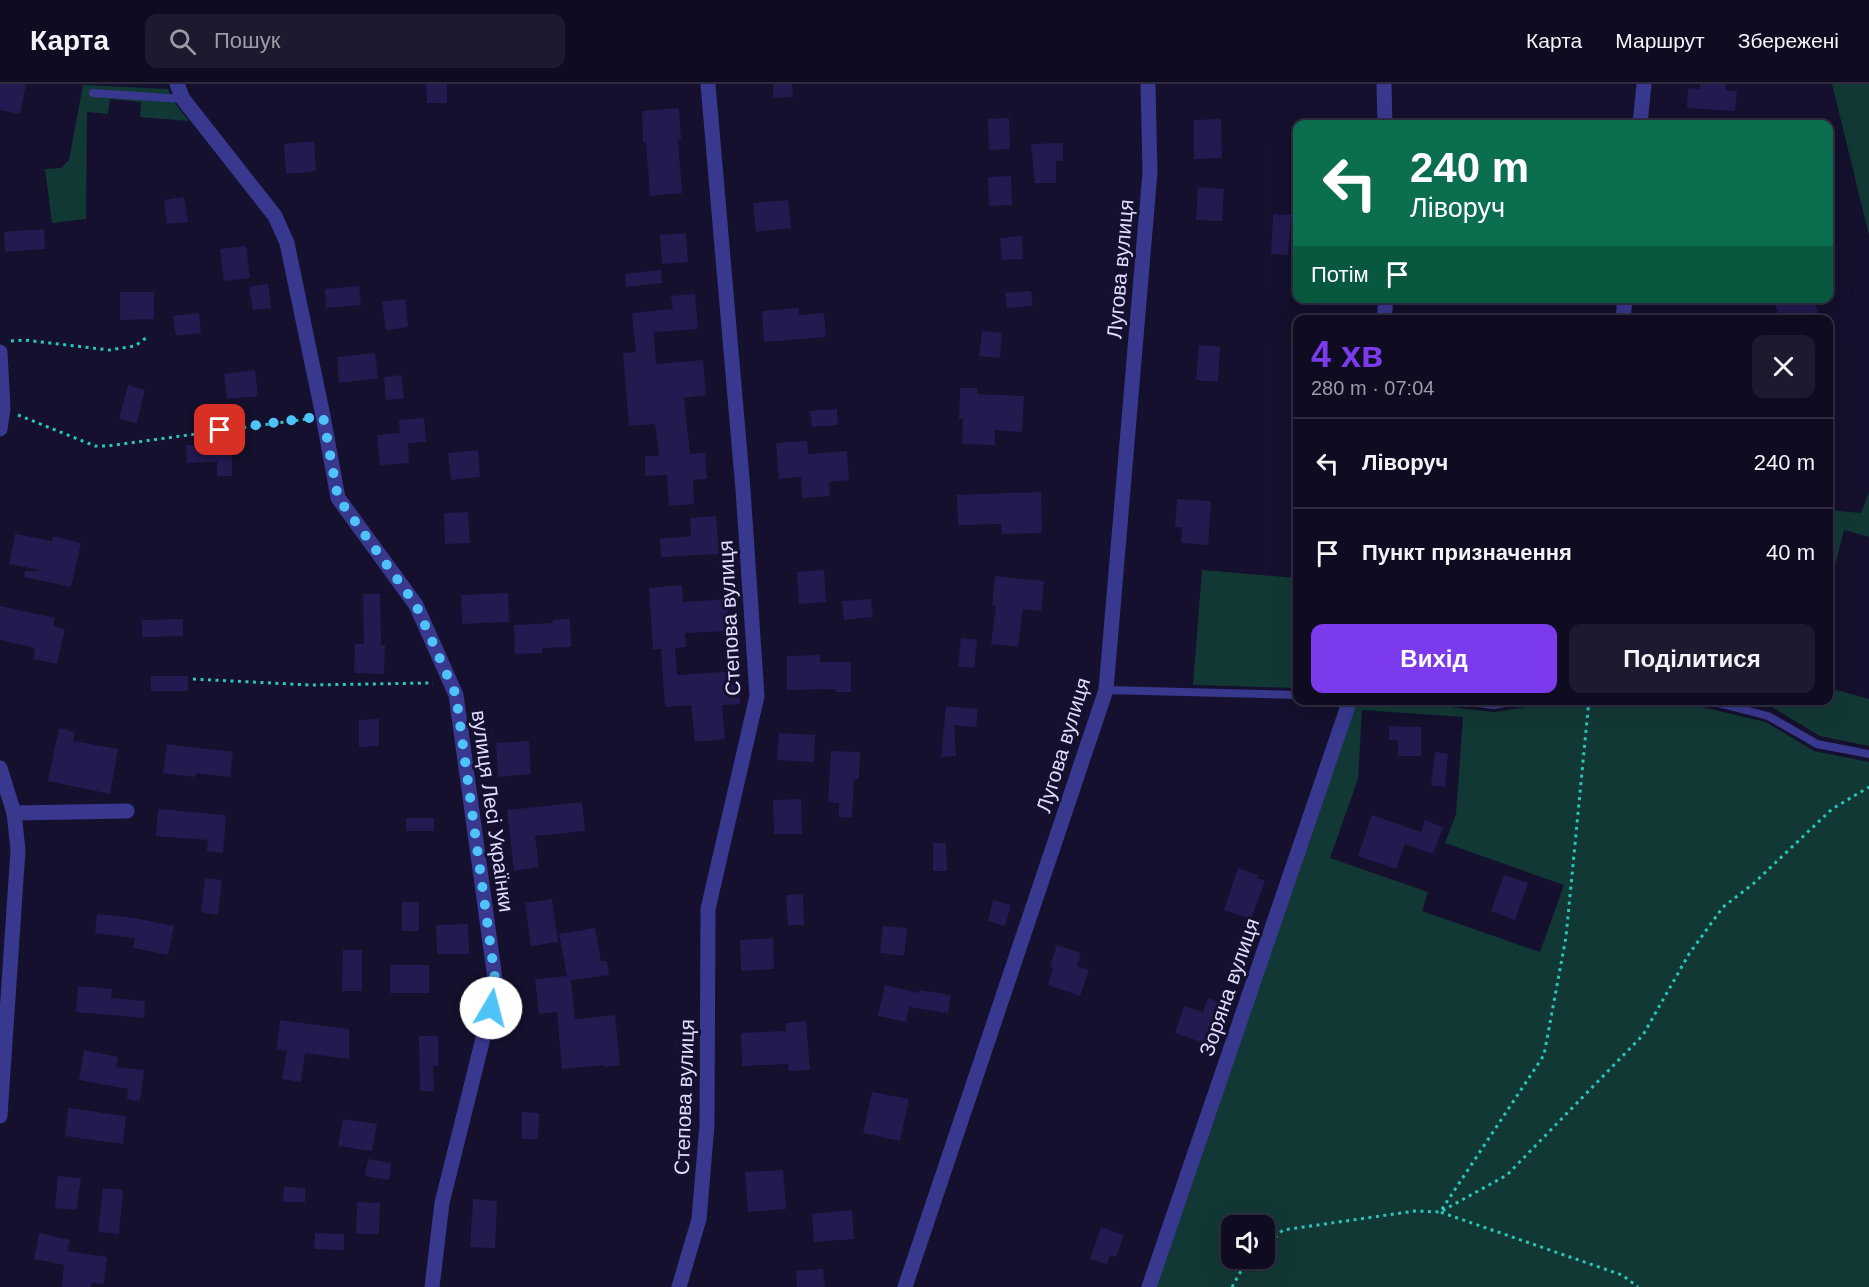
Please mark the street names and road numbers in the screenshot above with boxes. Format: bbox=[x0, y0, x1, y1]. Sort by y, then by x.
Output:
street label: Лугова вулиця bbox=[1102, 198, 1138, 340]
street label: Степова вулиця bbox=[713, 540, 745, 696]
street label: Лугова вулиця bbox=[1032, 675, 1094, 815]
street label: вулиця Лесі Українки bbox=[467, 709, 519, 913]
street label: Зоряна вулиця bbox=[1195, 915, 1263, 1059]
street label: Степова вулиця bbox=[670, 1019, 698, 1175]

